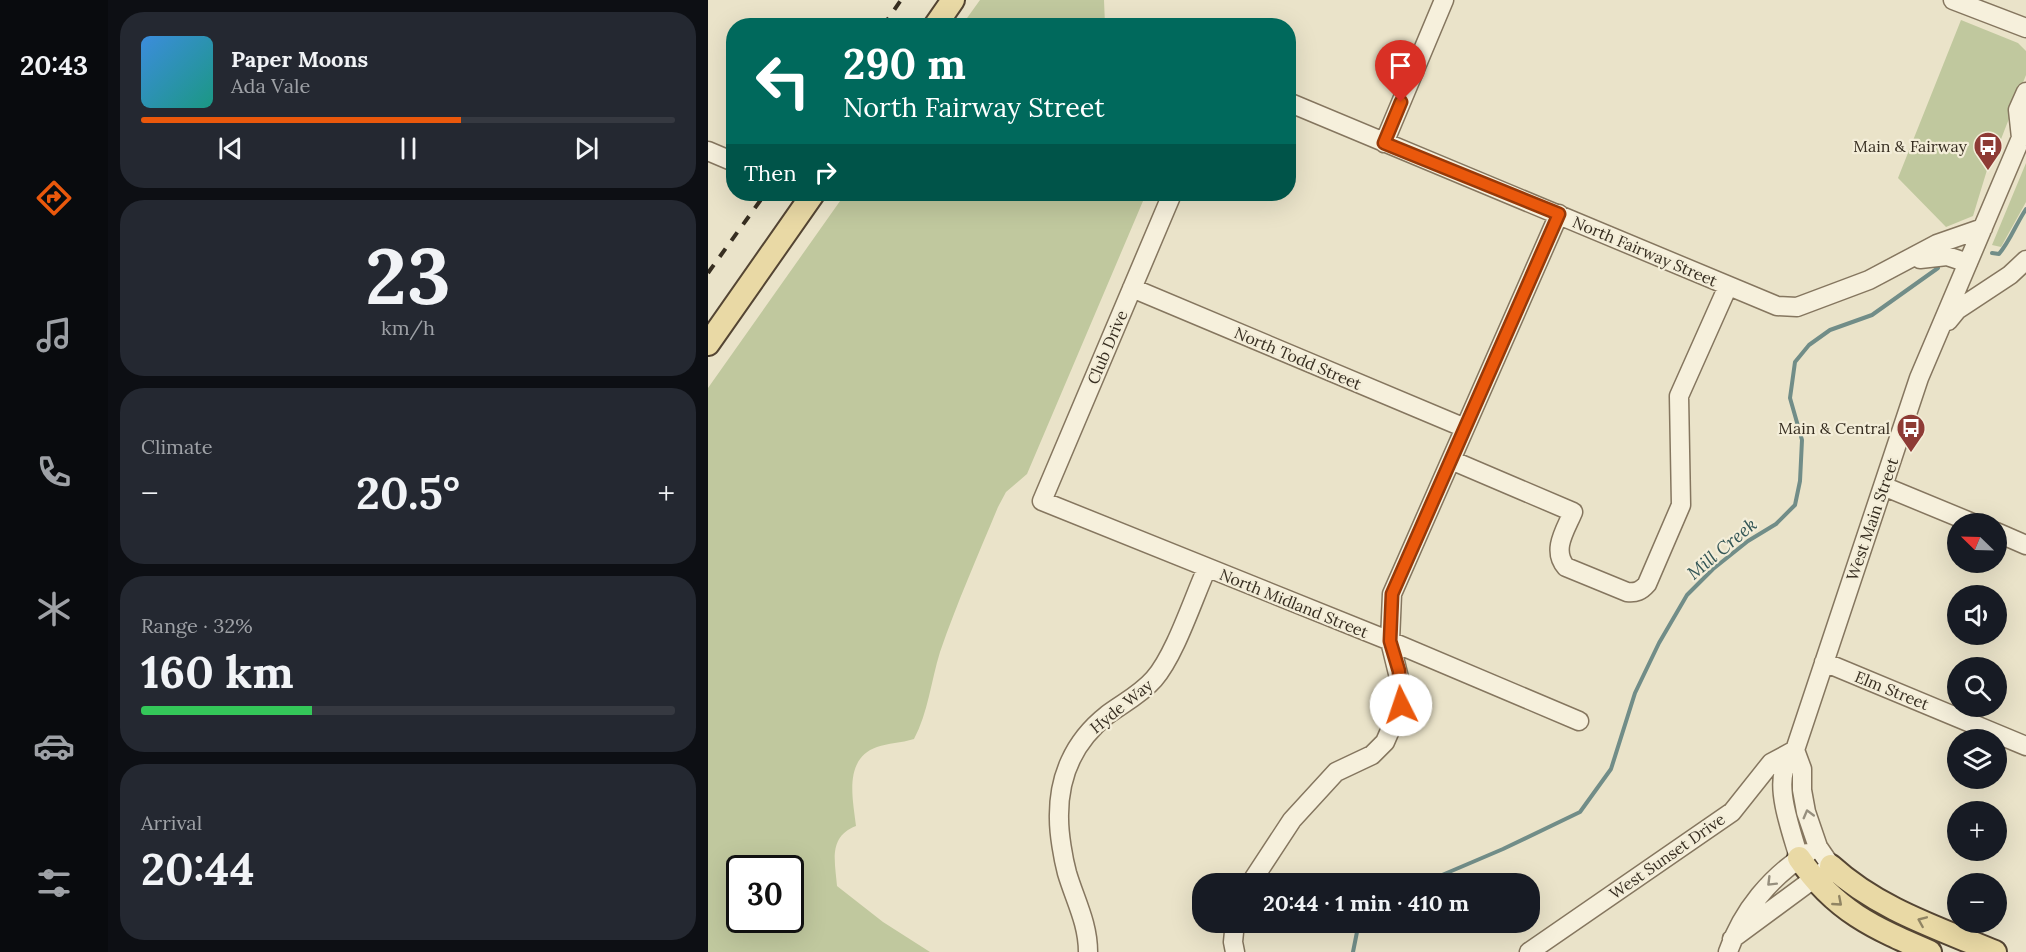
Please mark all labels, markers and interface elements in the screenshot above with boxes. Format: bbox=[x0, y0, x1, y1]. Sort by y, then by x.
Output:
text: 290 m bbox=[843, 37, 966, 91]
pin bbox=[1375, 40, 1426, 102]
icon: left bbox=[744, 42, 822, 120]
text: Paper Moons bbox=[231, 45, 368, 73]
text: 20:43 bbox=[20, 48, 88, 82]
icon: arrive bbox=[1384, 49, 1417, 82]
text: Ada Vale bbox=[231, 73, 310, 98]
text: North Fairway Street bbox=[843, 90, 1105, 124]
bus stop icon: Main & Fairway bbox=[1972, 130, 2004, 172]
icon: previous bbox=[214, 132, 247, 165]
icon: pause bbox=[392, 132, 425, 165]
icon: next bbox=[570, 132, 603, 165]
place label: Main & Fairway bbox=[1853, 136, 1968, 156]
icon: right bbox=[809, 156, 842, 189]
text: Then bbox=[744, 159, 797, 187]
icon: directions bbox=[33, 177, 75, 219]
street label: North Fairway Street bbox=[1570, 211, 1721, 291]
text: 23 bbox=[365, 226, 451, 325]
street label: Club Drive bbox=[1082, 307, 1132, 387]
icon: music bbox=[33, 314, 75, 356]
text: km/h bbox=[381, 315, 435, 340]
street label: North Todd Street bbox=[1232, 322, 1365, 394]
bus stop icon: Main & Central bbox=[1895, 412, 1927, 454]
place label: Main & Central bbox=[1778, 418, 1890, 438]
text: Climate bbox=[141, 434, 213, 459]
icon: phone bbox=[33, 451, 75, 493]
street label: West Main Street bbox=[1842, 454, 1903, 583]
text: 20.5° bbox=[356, 464, 460, 521]
text: − bbox=[141, 472, 159, 514]
text: + bbox=[657, 472, 675, 514]
water label: Mill Creek bbox=[1682, 513, 1761, 584]
north arrow bbox=[1947, 513, 2007, 573]
map controls bbox=[1947, 513, 2007, 933]
street label: North Midland Street bbox=[1217, 564, 1372, 642]
button: sound bbox=[1947, 585, 2007, 645]
icon: climate bbox=[33, 588, 75, 630]
text: Range · 32% bbox=[141, 613, 253, 638]
text: 160 km bbox=[141, 643, 294, 700]
button: search bbox=[1947, 657, 2007, 717]
street label: Elm Street bbox=[1852, 666, 1933, 714]
position arrow bbox=[1369, 673, 1433, 737]
street label: Hyde Way bbox=[1086, 674, 1157, 737]
icon: car bbox=[33, 725, 75, 767]
button: layers bbox=[1947, 729, 2007, 789]
button: + bbox=[1947, 801, 2007, 861]
street label: West Sunset Drive bbox=[1605, 809, 1729, 903]
one-way arrow bbox=[1802, 809, 1815, 819]
text: Arrival bbox=[141, 810, 202, 835]
text: 20:44 bbox=[141, 840, 255, 897]
speed limit sign: 30 bbox=[726, 855, 804, 933]
icon: filters bbox=[33, 862, 75, 904]
button: − bbox=[1947, 873, 2007, 933]
one-way arrow bbox=[1768, 874, 1779, 885]
text: 20:44 · 1 min · 410 m bbox=[1263, 889, 1469, 917]
one-way arrow bbox=[1831, 895, 1842, 906]
one-way arrow bbox=[1917, 916, 1928, 928]

